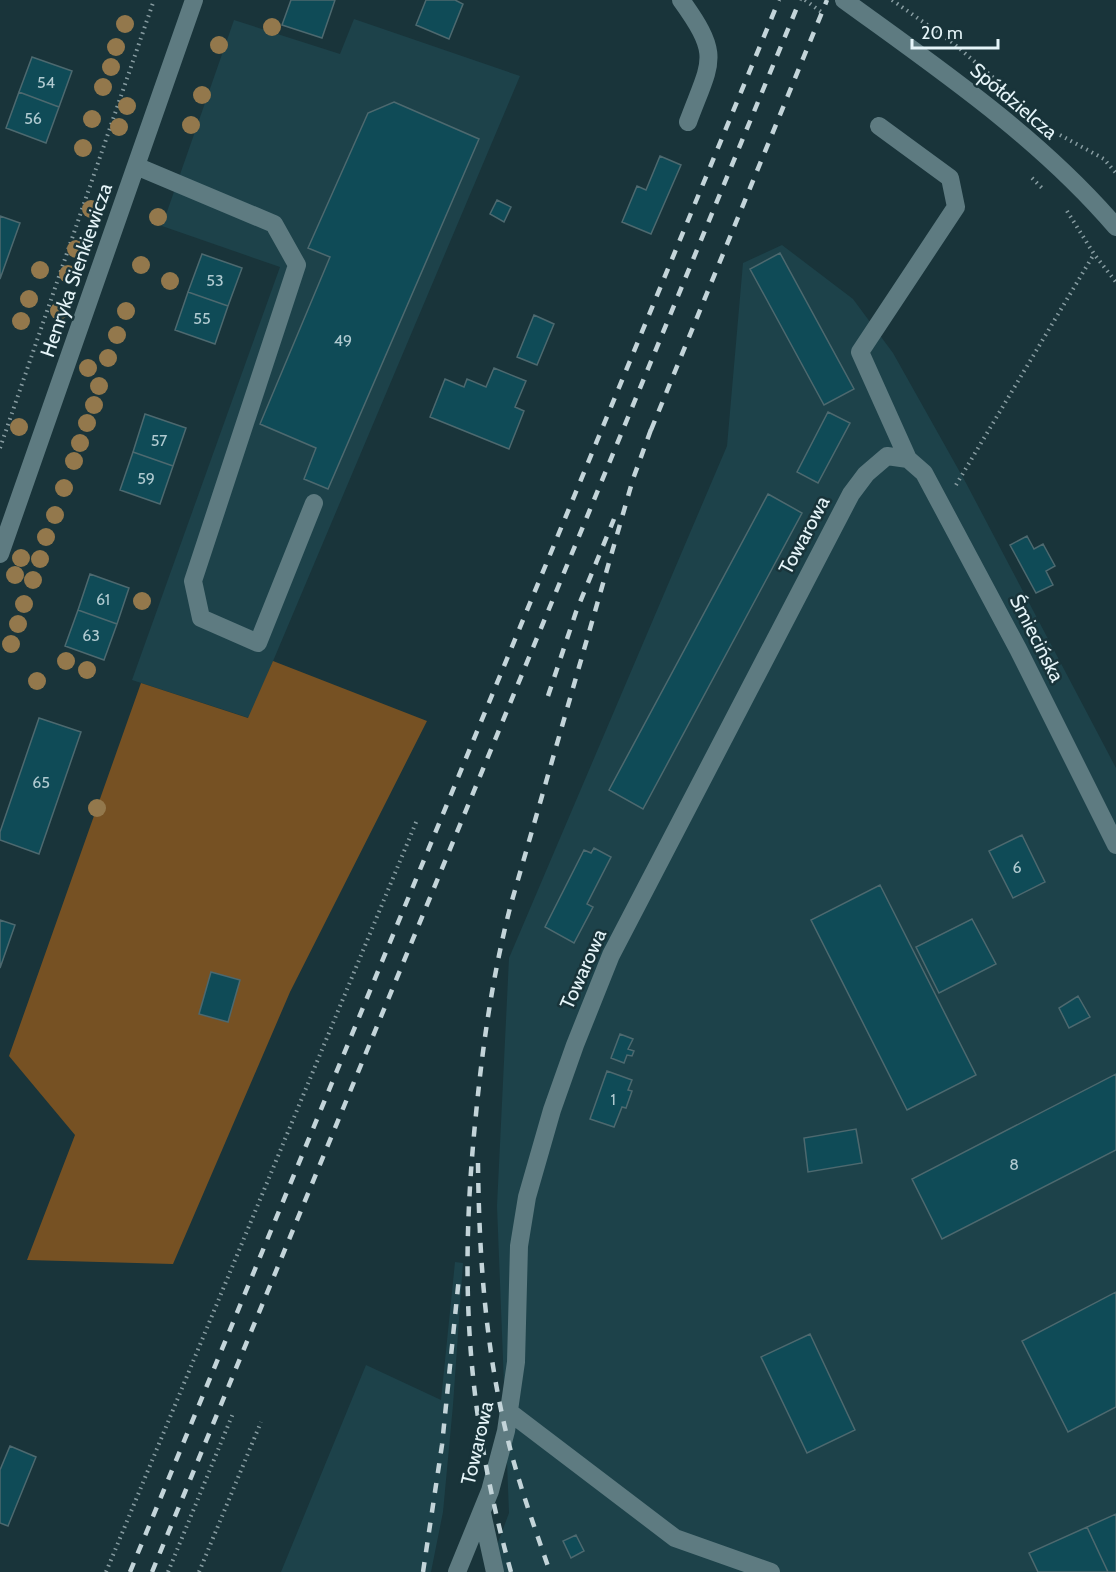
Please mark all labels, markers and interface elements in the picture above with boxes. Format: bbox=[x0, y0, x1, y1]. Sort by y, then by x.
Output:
scale bar bbox=[912, 12, 998, 50]
text: 20 m bbox=[921, 22, 963, 44]
street label: Spółdzielcza bbox=[966, 58, 1063, 145]
house number: 54 bbox=[37, 73, 55, 92]
house number: 56 bbox=[24, 109, 42, 128]
street label: Henryka Sienkiewicza bbox=[35, 180, 117, 360]
house number: 53 bbox=[206, 271, 224, 290]
house number: 55 bbox=[193, 309, 211, 328]
house number: 49 bbox=[334, 331, 352, 350]
house number: 57 bbox=[151, 431, 167, 450]
house number: 59 bbox=[137, 469, 155, 488]
street label: Towarowa bbox=[773, 491, 835, 578]
house number: 61 bbox=[96, 590, 110, 609]
street label: Śmiecińska bbox=[1005, 590, 1069, 686]
house number: 63 bbox=[82, 626, 100, 645]
house number: 65 bbox=[32, 773, 50, 792]
house number: 6 bbox=[1012, 858, 1022, 877]
street label: Towarowa bbox=[555, 925, 611, 1013]
house number: 1 bbox=[610, 1090, 616, 1109]
house number: 8 bbox=[1009, 1155, 1019, 1174]
street label: Towarowa bbox=[456, 1399, 498, 1487]

